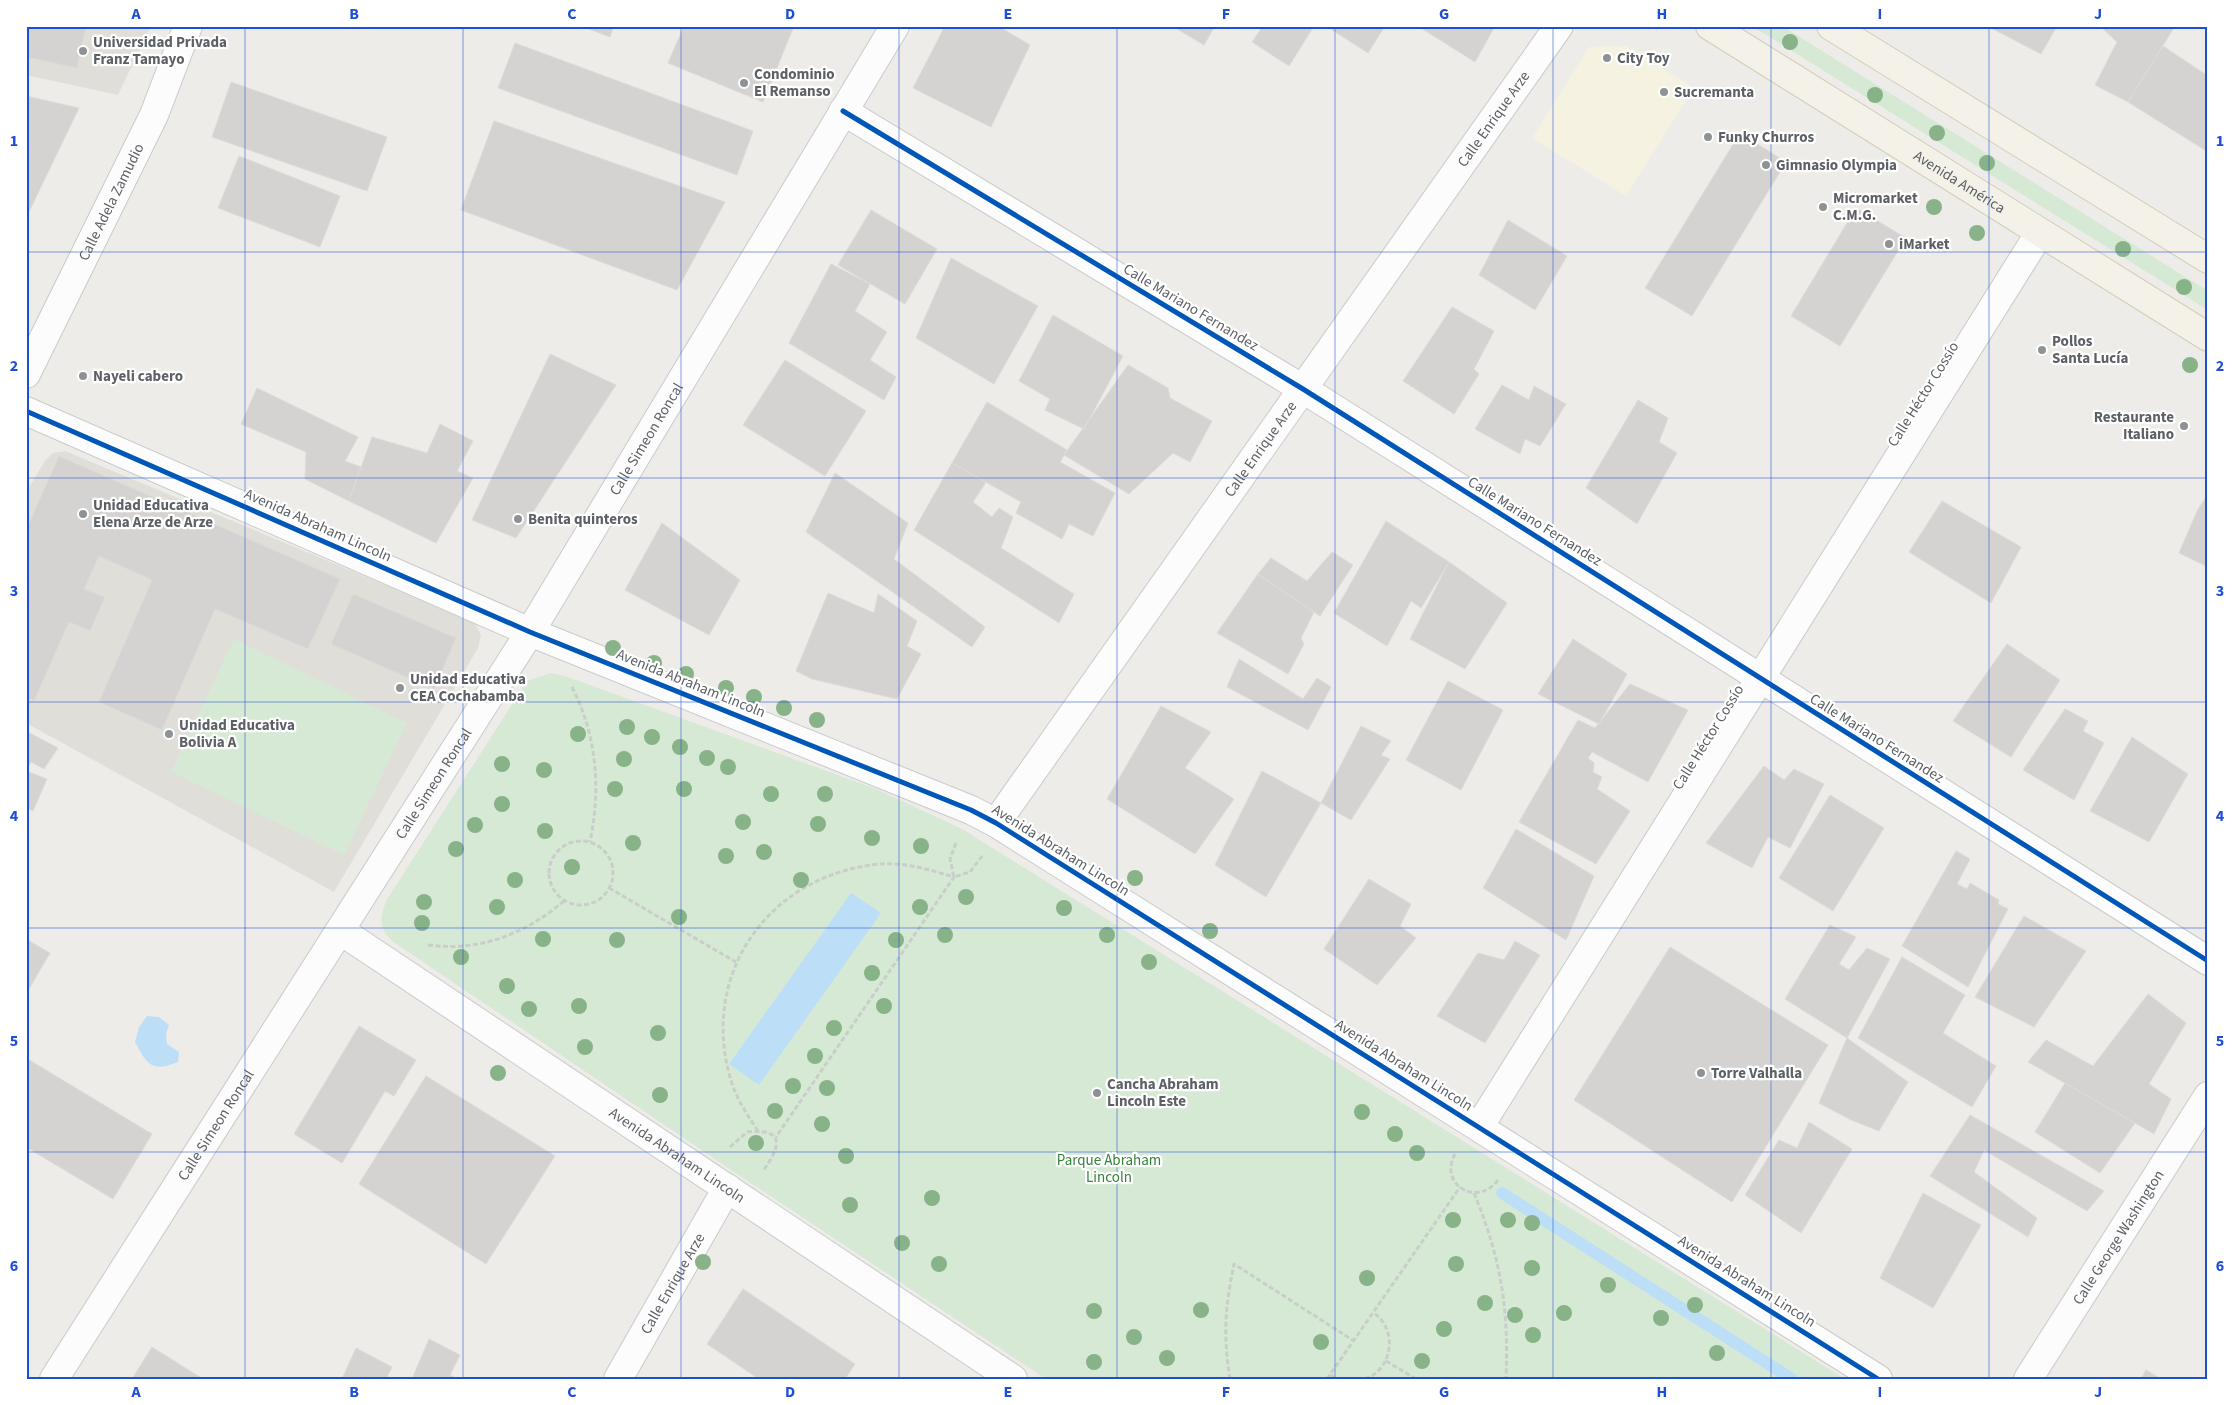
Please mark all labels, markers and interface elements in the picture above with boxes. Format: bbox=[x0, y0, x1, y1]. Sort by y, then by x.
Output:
text: A bbox=[130, 3, 141, 25]
text: B bbox=[349, 3, 359, 25]
text: C bbox=[567, 3, 577, 25]
text: D bbox=[785, 3, 795, 25]
text: E bbox=[1004, 3, 1012, 25]
text: F bbox=[1222, 3, 1230, 25]
text: G bbox=[1439, 3, 1449, 25]
text: H bbox=[1657, 3, 1667, 25]
text: I bbox=[1878, 3, 1882, 25]
text: J bbox=[2094, 3, 2102, 25]
place label: Universidad Privada Franz Tamayo bbox=[93, 32, 227, 70]
marker: Universidad Privada Franz Tamayo bbox=[77, 45, 89, 57]
place label: City Toy bbox=[1617, 48, 1670, 69]
marker: City Toy bbox=[1601, 52, 1613, 64]
place label: Condominio El Remanso bbox=[754, 64, 835, 102]
street label: Calle Enrique Arze bbox=[1452, 67, 1535, 172]
marker: Condominio El Remanso bbox=[738, 77, 750, 89]
place label: Sucremanta bbox=[1674, 82, 1754, 103]
marker: Sucremanta bbox=[1658, 86, 1670, 98]
place label: Funky Churros bbox=[1718, 127, 1815, 148]
text: 1 bbox=[10, 130, 18, 152]
text: 1 bbox=[2216, 130, 2224, 152]
marker: Funky Churros bbox=[1702, 131, 1714, 143]
street label: Calle Adela Zamudio bbox=[74, 140, 149, 264]
street label: Avenida América bbox=[1909, 146, 2009, 219]
place label: Gimnasio Olympia bbox=[1776, 155, 1897, 176]
marker: Gimnasio Olympia bbox=[1760, 159, 1772, 171]
place label: Micromarket C.M.G. bbox=[1833, 188, 1918, 226]
marker: Micromarket C.M.G. bbox=[1817, 201, 1829, 213]
place label: iMarket bbox=[1899, 234, 1950, 255]
marker: iMarket bbox=[1883, 238, 1895, 250]
street label: Calle Mariano Fernandez bbox=[1119, 259, 1262, 356]
place label: Pollos Santa Lucía bbox=[2052, 331, 2128, 369]
street label: Calle Héctor Cossío bbox=[1883, 338, 1964, 451]
marker: Pollos Santa Lucía bbox=[2036, 344, 2048, 356]
text: 2 bbox=[10, 355, 18, 377]
text: 2 bbox=[2216, 355, 2224, 377]
place label: Nayeli cabero bbox=[93, 366, 183, 387]
marker: Nayeli cabero bbox=[77, 370, 89, 382]
street label: Calle Simeon Roncal bbox=[605, 379, 689, 500]
street label: Calle Enrique Arze bbox=[1219, 397, 1302, 502]
place label: Restaurante Italiano bbox=[2094, 407, 2174, 445]
marker: Restaurante Italiano bbox=[2178, 420, 2190, 432]
street label: Calle Mariano Fernandez bbox=[1464, 472, 1606, 571]
street label: Avenida Abraham Lincoln bbox=[241, 484, 395, 567]
place label: Unidad Educativa Elena Arze de Arze bbox=[93, 495, 213, 533]
marker: Unidad Educativa Elena Arze de Arze bbox=[77, 508, 89, 520]
place label: Benita quinteros bbox=[528, 509, 638, 530]
marker: Benita quinteros bbox=[512, 513, 524, 525]
text: 3 bbox=[10, 580, 18, 602]
text: 3 bbox=[2216, 580, 2224, 602]
street label: Avenida Abraham Lincoln bbox=[613, 644, 768, 723]
place label: Unidad Educativa CEA Cochabamba bbox=[410, 669, 526, 707]
street label: Calle Héctor Cossío bbox=[1668, 681, 1749, 794]
marker: Unidad Educativa CEA Cochabamba bbox=[394, 682, 406, 694]
street label: Calle Mariano Fernandez bbox=[1806, 689, 1948, 788]
place label: Unidad Educativa Bolivia A bbox=[179, 715, 295, 753]
street label: Calle Simeon Roncal bbox=[391, 724, 477, 844]
marker: Unidad Educativa Bolivia A bbox=[163, 728, 175, 740]
street label: Avenida Abraham Lincoln bbox=[988, 799, 1134, 901]
text: 4 bbox=[10, 805, 19, 827]
text: 4 bbox=[2216, 805, 2225, 827]
street label: Avenida Abraham Lincoln bbox=[1331, 1014, 1477, 1116]
text: 5 bbox=[10, 1030, 18, 1052]
text: 5 bbox=[2216, 1030, 2224, 1052]
place label: Torre Valhalla bbox=[1711, 1063, 1802, 1084]
street label: Calle Simeon Roncal bbox=[173, 1066, 260, 1185]
marker: Torre Valhalla bbox=[1695, 1067, 1707, 1079]
place label: Cancha Abraham Lincoln Este bbox=[1107, 1074, 1219, 1112]
marker: Cancha Abraham Lincoln Este bbox=[1091, 1087, 1103, 1099]
street label: Avenida Abraham Lincoln bbox=[605, 1103, 749, 1208]
park label: Parque Abraham Lincoln bbox=[1057, 1150, 1161, 1188]
street label: Calle George Washington bbox=[2068, 1166, 2169, 1309]
street label: Calle Enrique Arze bbox=[636, 1229, 710, 1338]
street label: Avenida Abraham Lincoln bbox=[1674, 1230, 1820, 1332]
text: 6 bbox=[10, 1255, 18, 1277]
text: 6 bbox=[2216, 1255, 2224, 1277]
text: A bbox=[130, 1381, 141, 1403]
text: B bbox=[349, 1381, 359, 1403]
text: C bbox=[567, 1381, 577, 1403]
text: D bbox=[785, 1381, 795, 1403]
text: E bbox=[1004, 1381, 1012, 1403]
text: F bbox=[1222, 1381, 1230, 1403]
text: G bbox=[1439, 1381, 1449, 1403]
text: H bbox=[1657, 1381, 1667, 1403]
text: I bbox=[1878, 1381, 1882, 1403]
text: J bbox=[2094, 1381, 2102, 1403]

